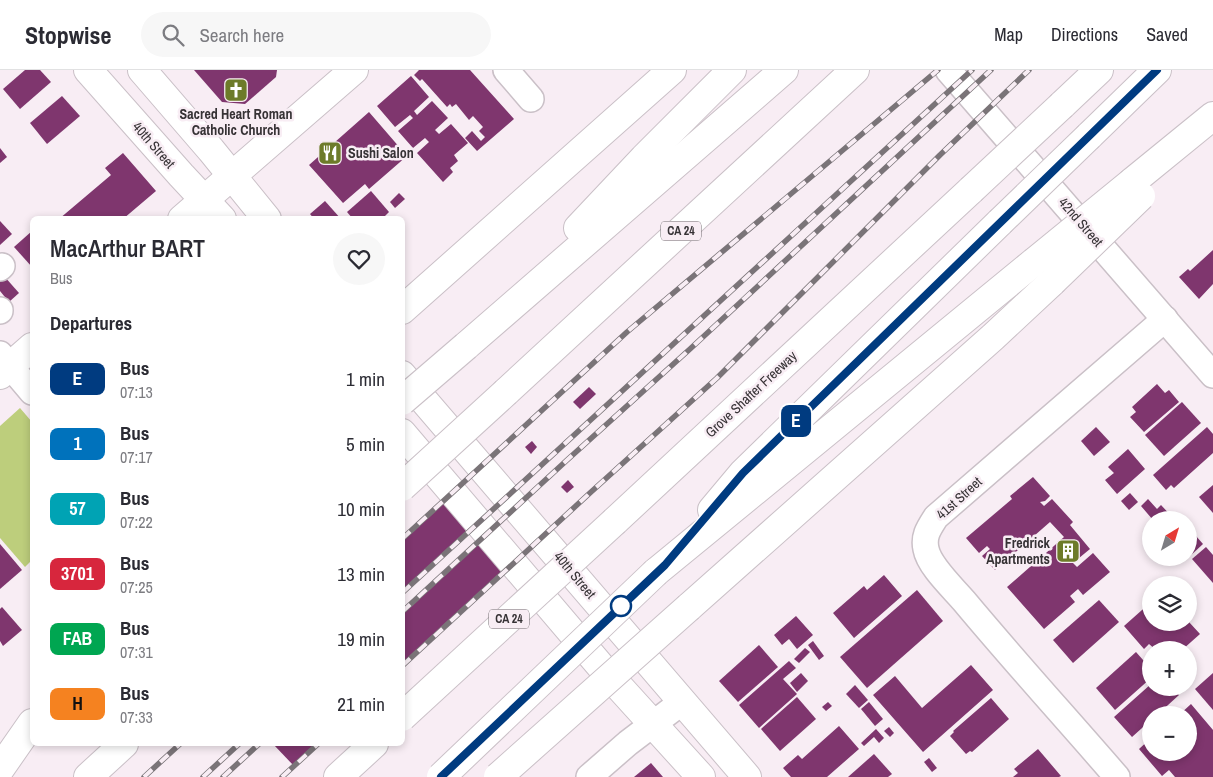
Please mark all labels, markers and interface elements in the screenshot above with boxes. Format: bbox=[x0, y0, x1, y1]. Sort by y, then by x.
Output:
search box bbox=[141, 12, 491, 57]
text: Stopwise bbox=[25, 19, 111, 51]
icon: search bbox=[159, 21, 187, 49]
text: Search here bbox=[199, 22, 284, 48]
text: Map bbox=[994, 22, 1023, 47]
text: Directions bbox=[1051, 22, 1118, 47]
text: Saved bbox=[1146, 22, 1188, 47]
church icon: Sacred Heart Roman Catholic Church bbox=[223, 77, 249, 103]
place label: Sacred Heart Roman Catholic Church bbox=[180, 105, 292, 139]
street label: 40th Street bbox=[129, 118, 179, 172]
restaurant icon: Sushi Salon bbox=[317, 140, 343, 166]
place label: Sushi Salon bbox=[348, 144, 414, 162]
street label: 42nd Street bbox=[1055, 194, 1107, 250]
road number: CA 24 bbox=[661, 222, 701, 240]
text: MacArthur BART bbox=[50, 232, 205, 264]
button: heart bbox=[333, 233, 385, 285]
text: Bus bbox=[50, 267, 73, 289]
text: Departures bbox=[50, 310, 132, 336]
street label: Grove Shafter Freeway bbox=[701, 347, 801, 441]
text: Bus bbox=[120, 355, 149, 381]
text: E bbox=[73, 366, 82, 391]
text: 1 min bbox=[346, 366, 385, 392]
text: 07:13 bbox=[120, 381, 153, 403]
line badge: E bbox=[780, 405, 812, 437]
text: E bbox=[791, 408, 801, 433]
text: Bus bbox=[120, 420, 149, 446]
text: 1 bbox=[73, 431, 82, 456]
text: 5 min bbox=[346, 431, 385, 457]
text: 07:17 bbox=[120, 446, 153, 468]
street label: 41st Street bbox=[932, 473, 986, 523]
text: Bus bbox=[120, 485, 149, 511]
text: 57 bbox=[69, 496, 86, 521]
text: 10 min bbox=[337, 496, 385, 522]
text: 07:22 bbox=[120, 511, 153, 533]
north arrow bbox=[1142, 511, 1198, 566]
map controls bbox=[1142, 511, 1197, 761]
place label: Fredrick Apartments bbox=[986, 534, 1051, 568]
building icon: Fredrick Apartments bbox=[1055, 538, 1081, 564]
street label: 40th Street bbox=[550, 548, 600, 602]
text: Bus bbox=[120, 550, 149, 576]
text: 3701 bbox=[61, 561, 94, 586]
text: 13 min bbox=[337, 561, 385, 587]
text: 07:25 bbox=[120, 576, 153, 598]
button: layers bbox=[1142, 576, 1197, 631]
unlabelled marker bbox=[610, 595, 632, 617]
road number: CA 24 bbox=[489, 610, 529, 628]
text: Bus bbox=[120, 615, 149, 641]
text: FAB bbox=[63, 626, 92, 651]
text: 19 min bbox=[337, 626, 385, 652]
text: 07:31 bbox=[120, 641, 153, 663]
button: + bbox=[1142, 641, 1197, 696]
text: Bus bbox=[120, 680, 149, 706]
text: H bbox=[72, 691, 83, 716]
text: 21 min bbox=[337, 691, 385, 717]
text: 07:33 bbox=[120, 706, 153, 728]
button: − bbox=[1142, 706, 1197, 761]

